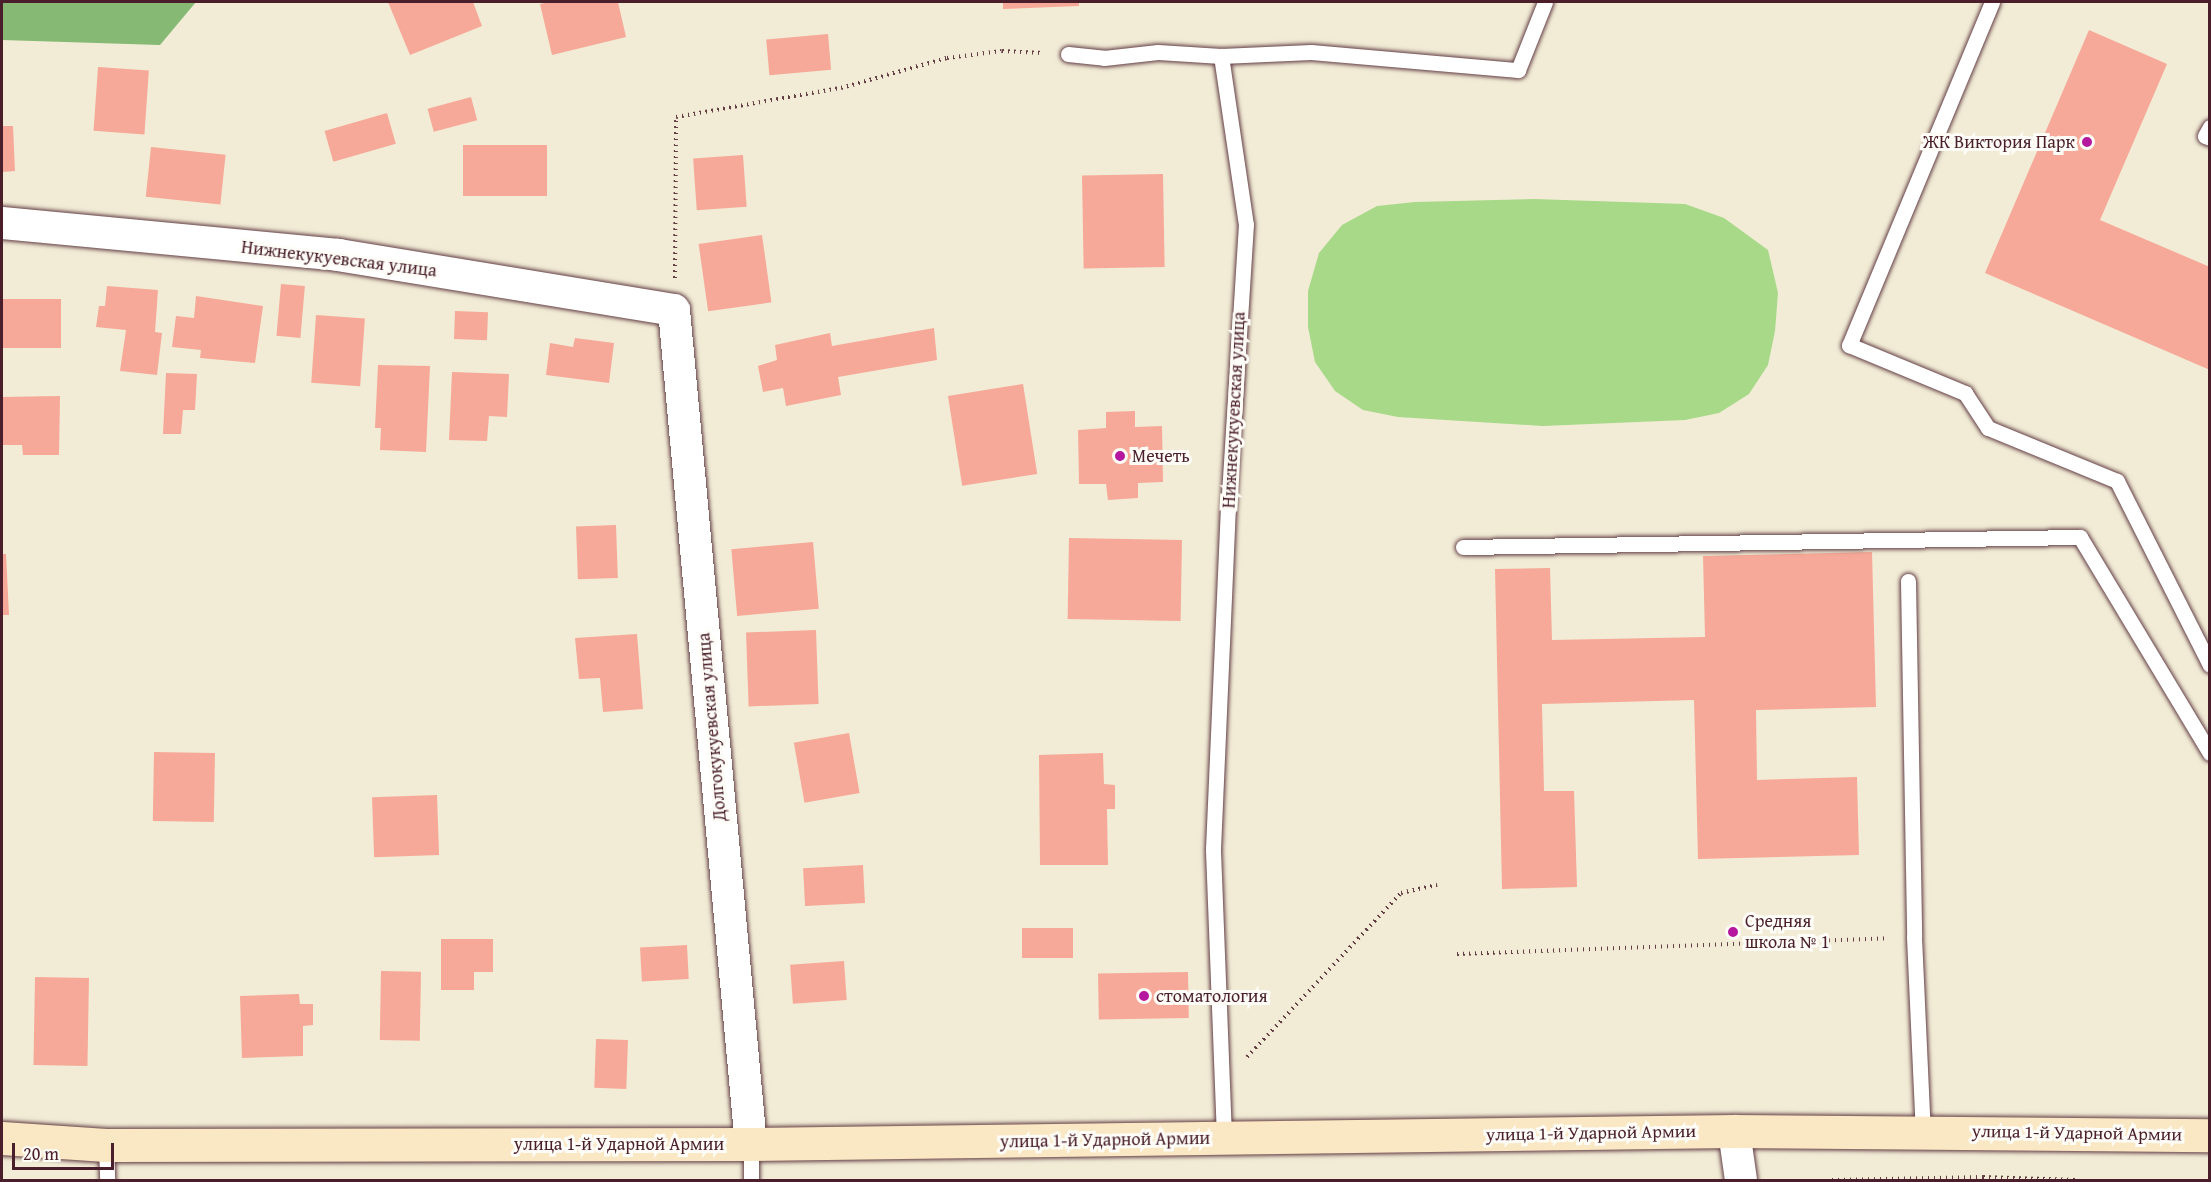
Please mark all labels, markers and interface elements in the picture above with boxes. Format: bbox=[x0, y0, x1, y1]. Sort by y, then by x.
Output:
place label: ЖК Виктория Парк bbox=[1923, 131, 2075, 153]
marker: ЖК Виктория Парк bbox=[2080, 135, 2094, 149]
street label: Нижнекукуевская улица bbox=[240, 236, 438, 282]
street label: Нижнекукуевская улица bbox=[1218, 311, 1250, 509]
place label: Мечеть bbox=[1132, 445, 1190, 467]
marker: Мечеть bbox=[1113, 449, 1127, 463]
street label: Долгокукуевская улица bbox=[693, 632, 731, 822]
place label: Средняя школа № 1 bbox=[1745, 911, 1829, 954]
marker: Средняя школа № 1 bbox=[1726, 925, 1740, 939]
place label: стоматология bbox=[1156, 985, 1268, 1007]
marker: стоматология bbox=[1137, 989, 1151, 1003]
street label: улица 1-й Ударной Армии bbox=[1486, 1120, 1696, 1146]
street label: улица 1-й Ударной Армии bbox=[1972, 1120, 2182, 1146]
street label: улица 1-й Ударной Армии bbox=[1000, 1127, 1210, 1153]
scale bar bbox=[15, 1131, 117, 1169]
street label: улица 1-й Ударной Армии bbox=[514, 1133, 724, 1155]
text: 20 m bbox=[23, 1140, 59, 1167]

